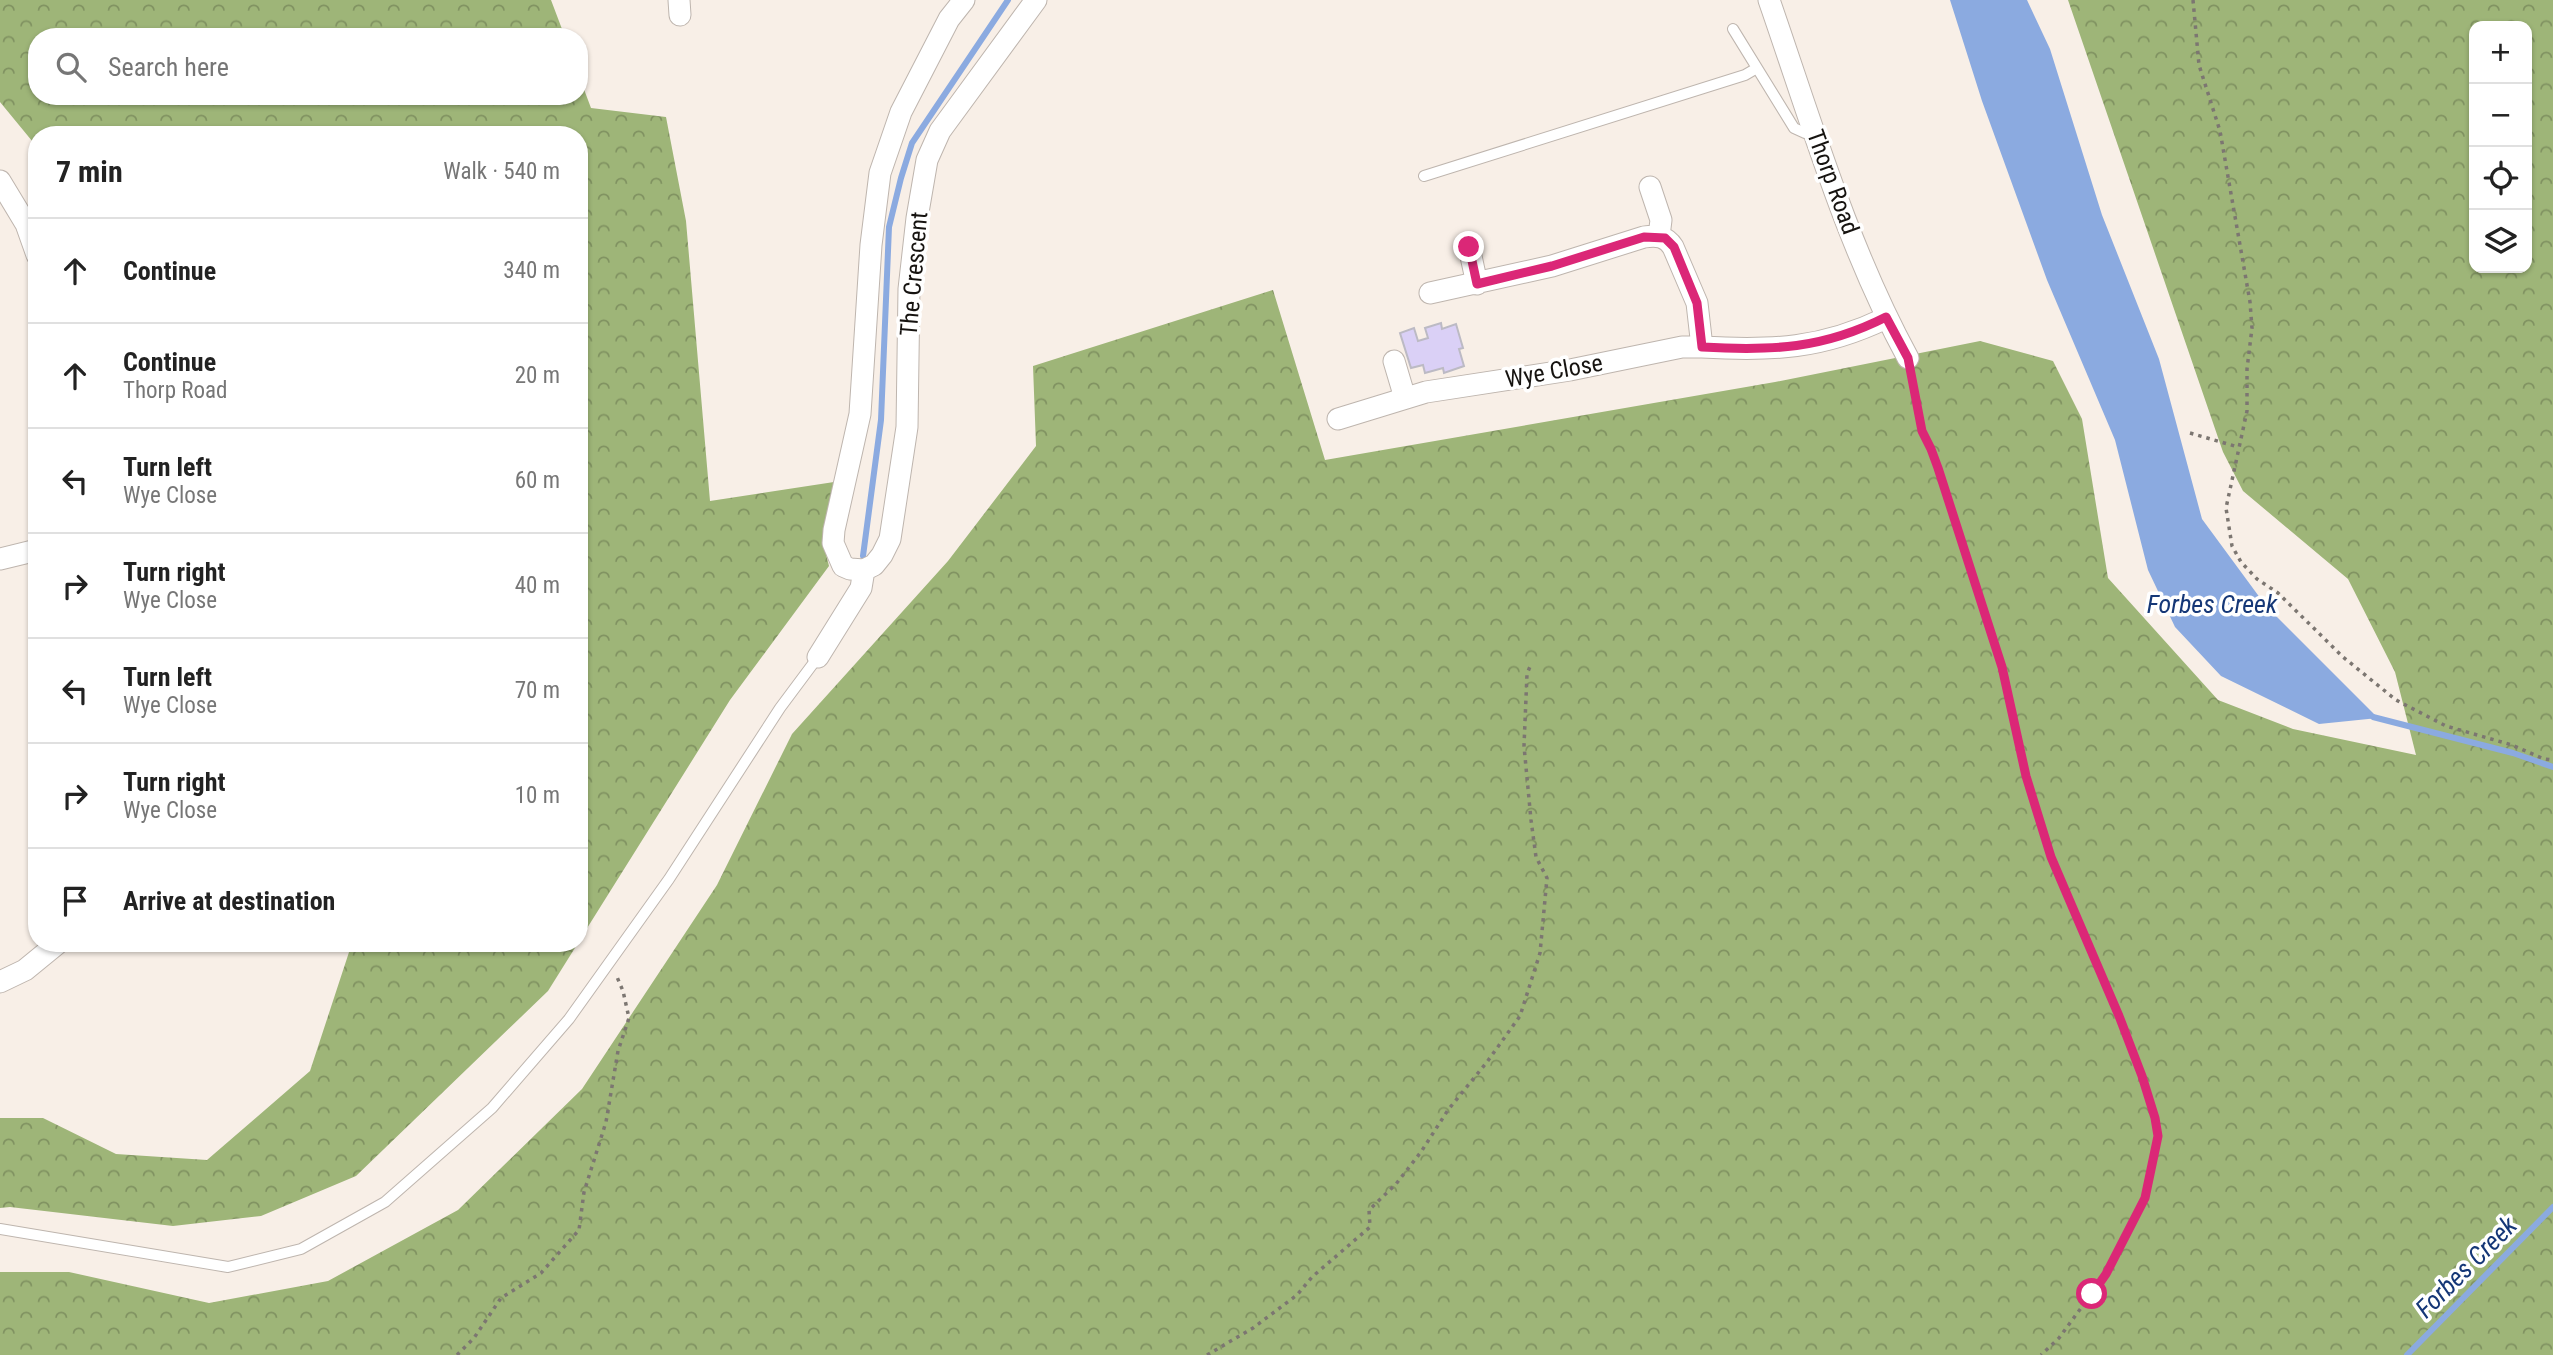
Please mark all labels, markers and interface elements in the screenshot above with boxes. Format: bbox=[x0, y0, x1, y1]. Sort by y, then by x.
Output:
map controls bbox=[2469, 21, 2532, 273]
button: + bbox=[2469, 21, 2532, 84]
search box bbox=[28, 28, 588, 105]
icon: search bbox=[52, 48, 90, 86]
text: Search here bbox=[108, 52, 229, 82]
button: − bbox=[2469, 84, 2532, 147]
street label: Thorp Road bbox=[1801, 126, 1865, 238]
button: locate bbox=[2469, 147, 2532, 210]
text: 7 min bbox=[56, 154, 123, 189]
text: Walk · 540 m bbox=[443, 158, 560, 185]
button: layers bbox=[2469, 210, 2532, 273]
street label: The Crescent bbox=[895, 211, 933, 337]
route end bbox=[1453, 231, 1484, 262]
icon: ahead bbox=[56, 252, 94, 290]
text: Continue bbox=[123, 256, 216, 286]
text: 340 m bbox=[503, 257, 560, 284]
text: Continue bbox=[123, 347, 216, 377]
street label: Wye Close bbox=[1503, 349, 1605, 393]
icon: ahead bbox=[56, 357, 94, 395]
text: 20 m bbox=[515, 362, 560, 389]
text: Thorp Road bbox=[123, 377, 227, 404]
text: Turn left bbox=[123, 452, 212, 482]
icon: left bbox=[56, 462, 94, 500]
text: 60 m bbox=[515, 467, 560, 494]
text: Wye Close bbox=[123, 482, 217, 509]
text: Turn right bbox=[123, 557, 225, 587]
icon: right bbox=[56, 567, 94, 605]
text: 40 m bbox=[515, 572, 560, 599]
text: Wye Close bbox=[123, 587, 217, 614]
water label: Forbes Creek bbox=[2147, 589, 2278, 619]
text: Turn left bbox=[123, 662, 212, 692]
icon: left bbox=[56, 672, 94, 710]
text: 70 m bbox=[515, 677, 560, 704]
text: Wye Close bbox=[123, 692, 217, 719]
text: Turn right bbox=[123, 767, 225, 797]
icon: right bbox=[56, 777, 94, 815]
text: 10 m bbox=[515, 782, 560, 809]
text: Wye Close bbox=[123, 797, 217, 824]
icon: arrive bbox=[56, 882, 94, 920]
text: Arrive at destination bbox=[123, 886, 335, 916]
water label: Forbes Creek bbox=[2409, 1210, 2523, 1324]
route start bbox=[2076, 1278, 2107, 1309]

